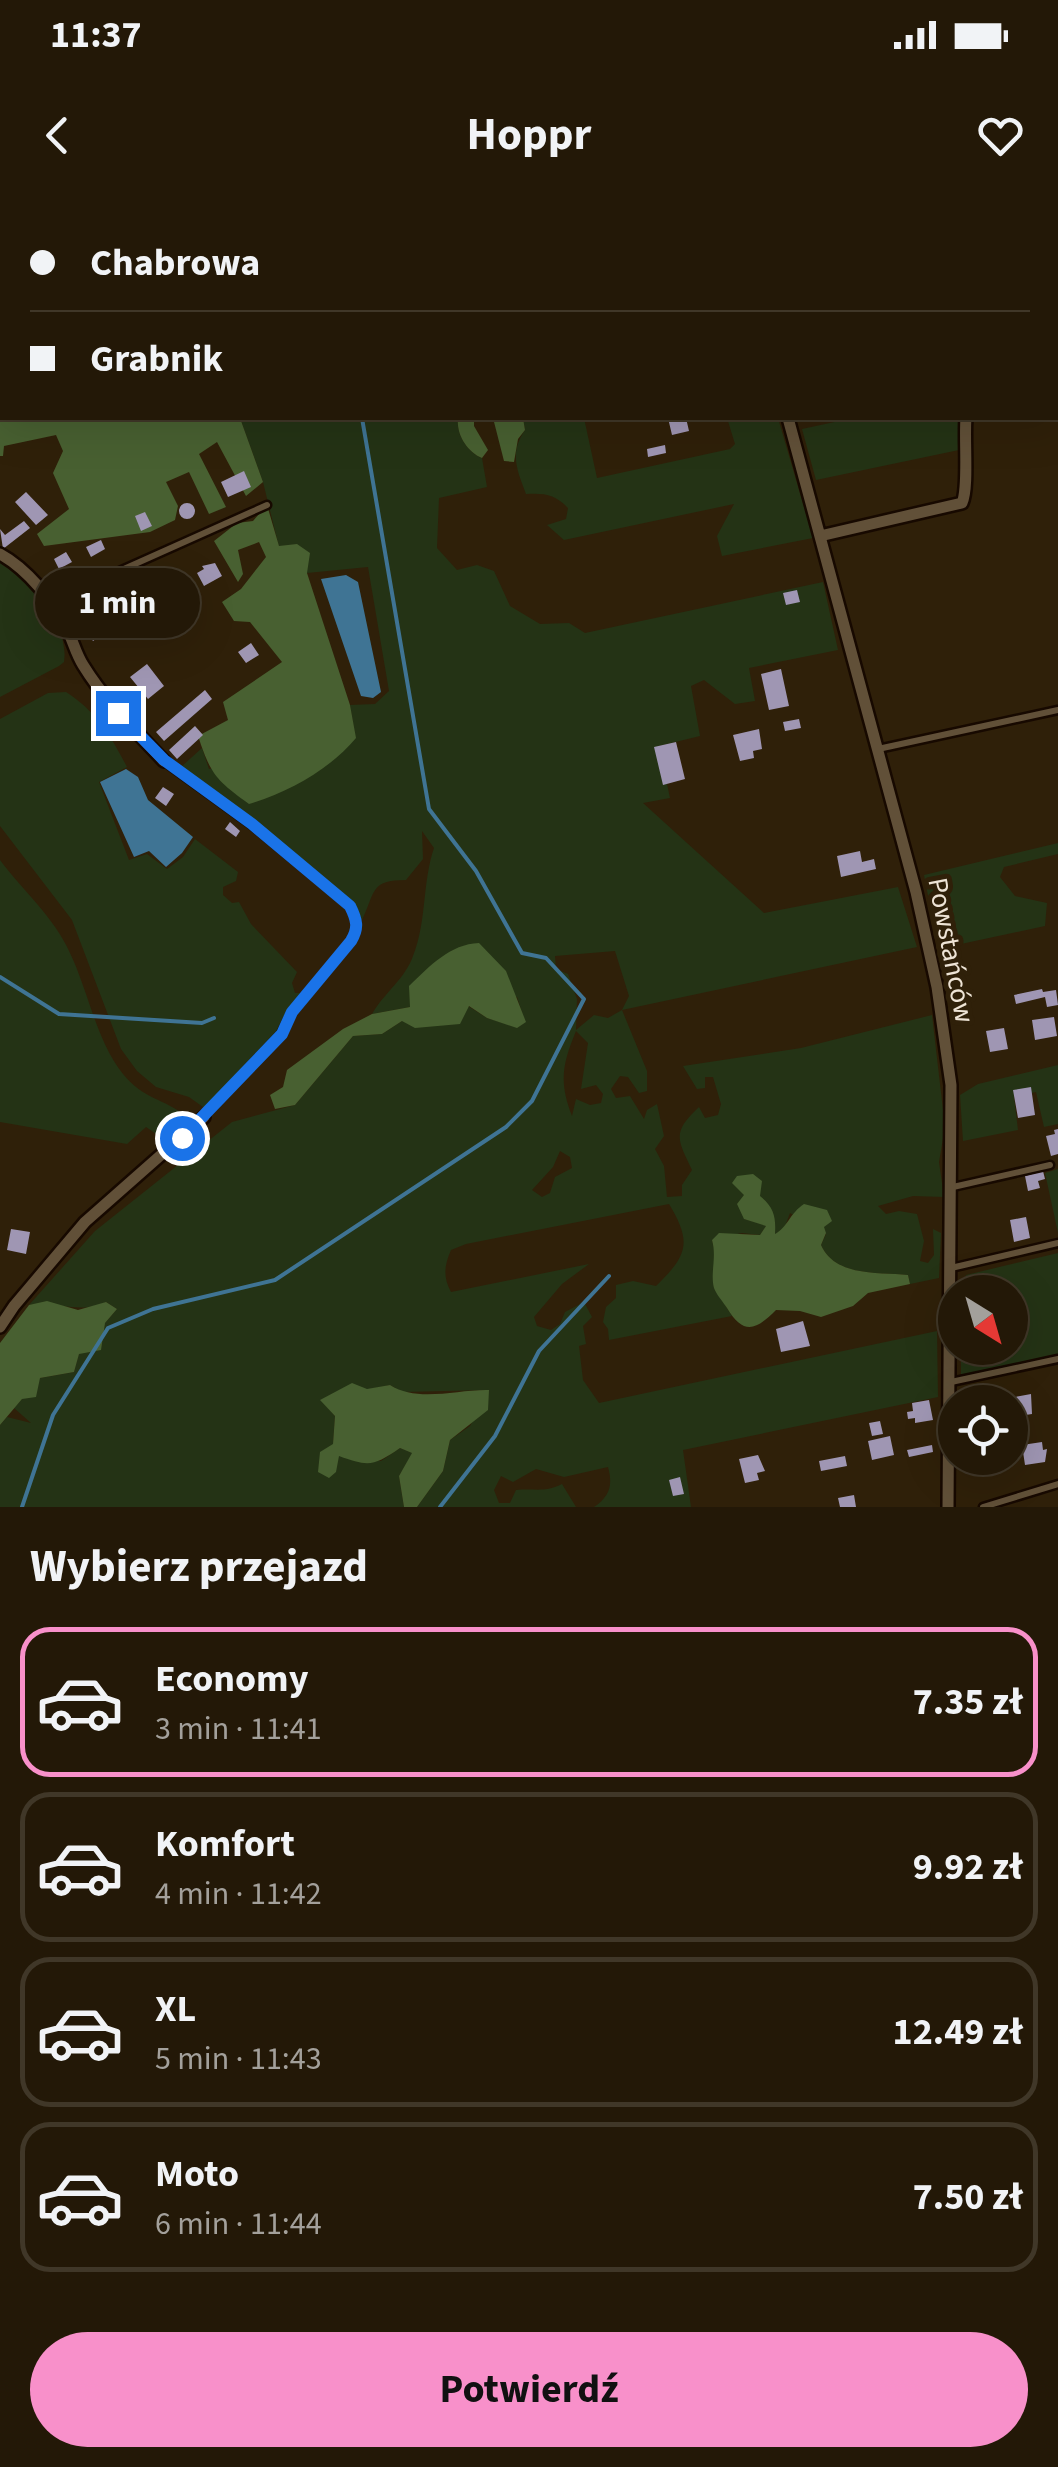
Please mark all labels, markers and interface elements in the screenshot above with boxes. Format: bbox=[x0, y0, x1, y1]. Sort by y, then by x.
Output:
text: 11:37 bbox=[50, 8, 142, 62]
text: Hoppr bbox=[467, 103, 591, 167]
icon: back bbox=[30, 108, 85, 163]
icon: heart bbox=[973, 108, 1028, 163]
text: Chabrowa bbox=[90, 236, 260, 290]
text: Grabnik bbox=[90, 332, 223, 386]
callout: 1 min bbox=[36, 568, 200, 638]
text: 1 min bbox=[79, 580, 156, 626]
route end bbox=[96, 691, 141, 736]
street label: Powstańców bbox=[917, 874, 985, 1026]
route start bbox=[160, 1116, 205, 1161]
north arrow bbox=[938, 1275, 1028, 1365]
map controls bbox=[938, 1275, 1028, 1475]
button: locate bbox=[938, 1385, 1028, 1475]
text: Wybierz przejazd bbox=[30, 1535, 368, 1599]
text: Economy bbox=[155, 1652, 308, 1706]
icon: car bbox=[35, 1657, 125, 1747]
text: 7.35 zł bbox=[913, 1675, 1023, 1729]
text: 3 min · 11:41 bbox=[155, 1706, 322, 1752]
text: Komfort bbox=[155, 1817, 295, 1871]
icon: car bbox=[35, 1822, 125, 1912]
text: 9.92 zł bbox=[913, 1840, 1023, 1894]
text: 4 min · 11:42 bbox=[155, 1871, 322, 1917]
text: XL bbox=[155, 1982, 196, 2036]
icon: car bbox=[35, 1987, 125, 2077]
text: 12.49 zł bbox=[893, 2005, 1023, 2059]
text: 5 min · 11:43 bbox=[155, 2036, 322, 2082]
text: Moto bbox=[155, 2147, 239, 2201]
icon: car bbox=[35, 2152, 125, 2242]
text: 7.50 zł bbox=[913, 2170, 1023, 2224]
text: 6 min · 11:44 bbox=[155, 2201, 322, 2247]
button: Potwierdź bbox=[30, 2332, 1028, 2447]

